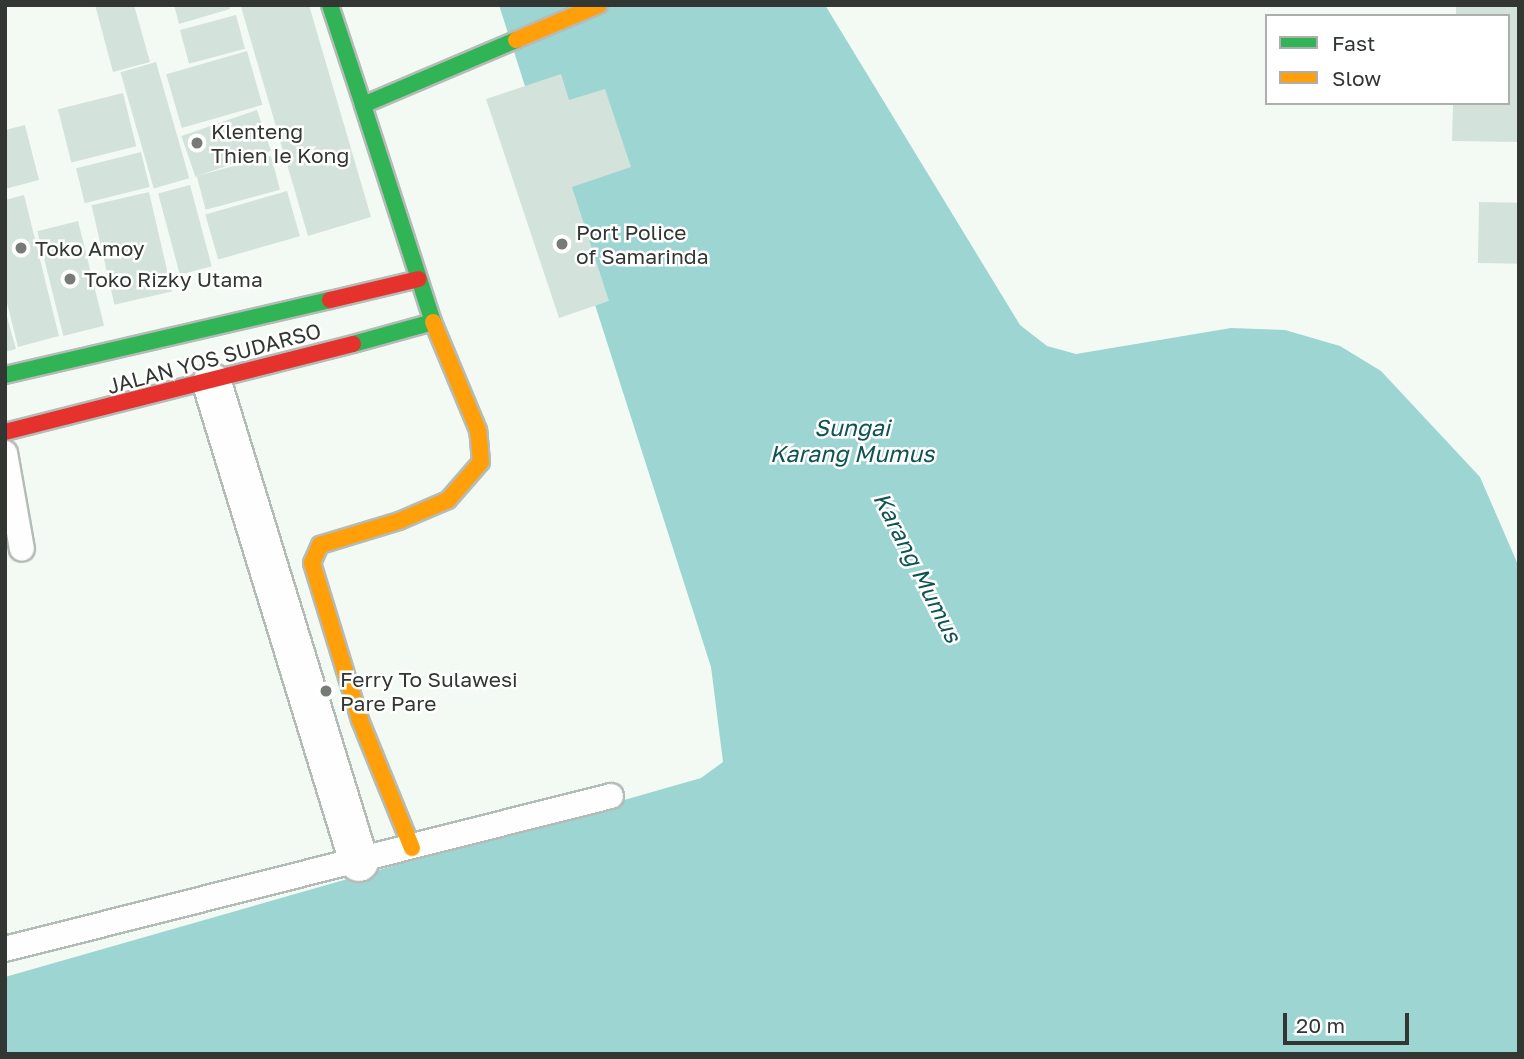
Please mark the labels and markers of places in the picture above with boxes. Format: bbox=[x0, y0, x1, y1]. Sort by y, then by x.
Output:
place label: Klenteng Thien Ie Kong bbox=[211, 118, 349, 168]
marker: Klenteng Thien Ie Kong bbox=[189, 135, 205, 151]
place label: Port Police of Samarinda bbox=[576, 219, 709, 269]
place label: Toko Amoy bbox=[35, 235, 145, 261]
marker: Port Police of Samarinda bbox=[554, 236, 570, 252]
marker: Toko Amoy bbox=[13, 240, 29, 256]
place label: Toko Rizky Utama bbox=[84, 266, 263, 292]
marker: Toko Rizky Utama bbox=[62, 271, 78, 287]
place label: Ferry To Sulawesi Pare Pare bbox=[340, 666, 518, 716]
marker: Ferry To Sulawesi Pare Pare bbox=[318, 683, 334, 699]

